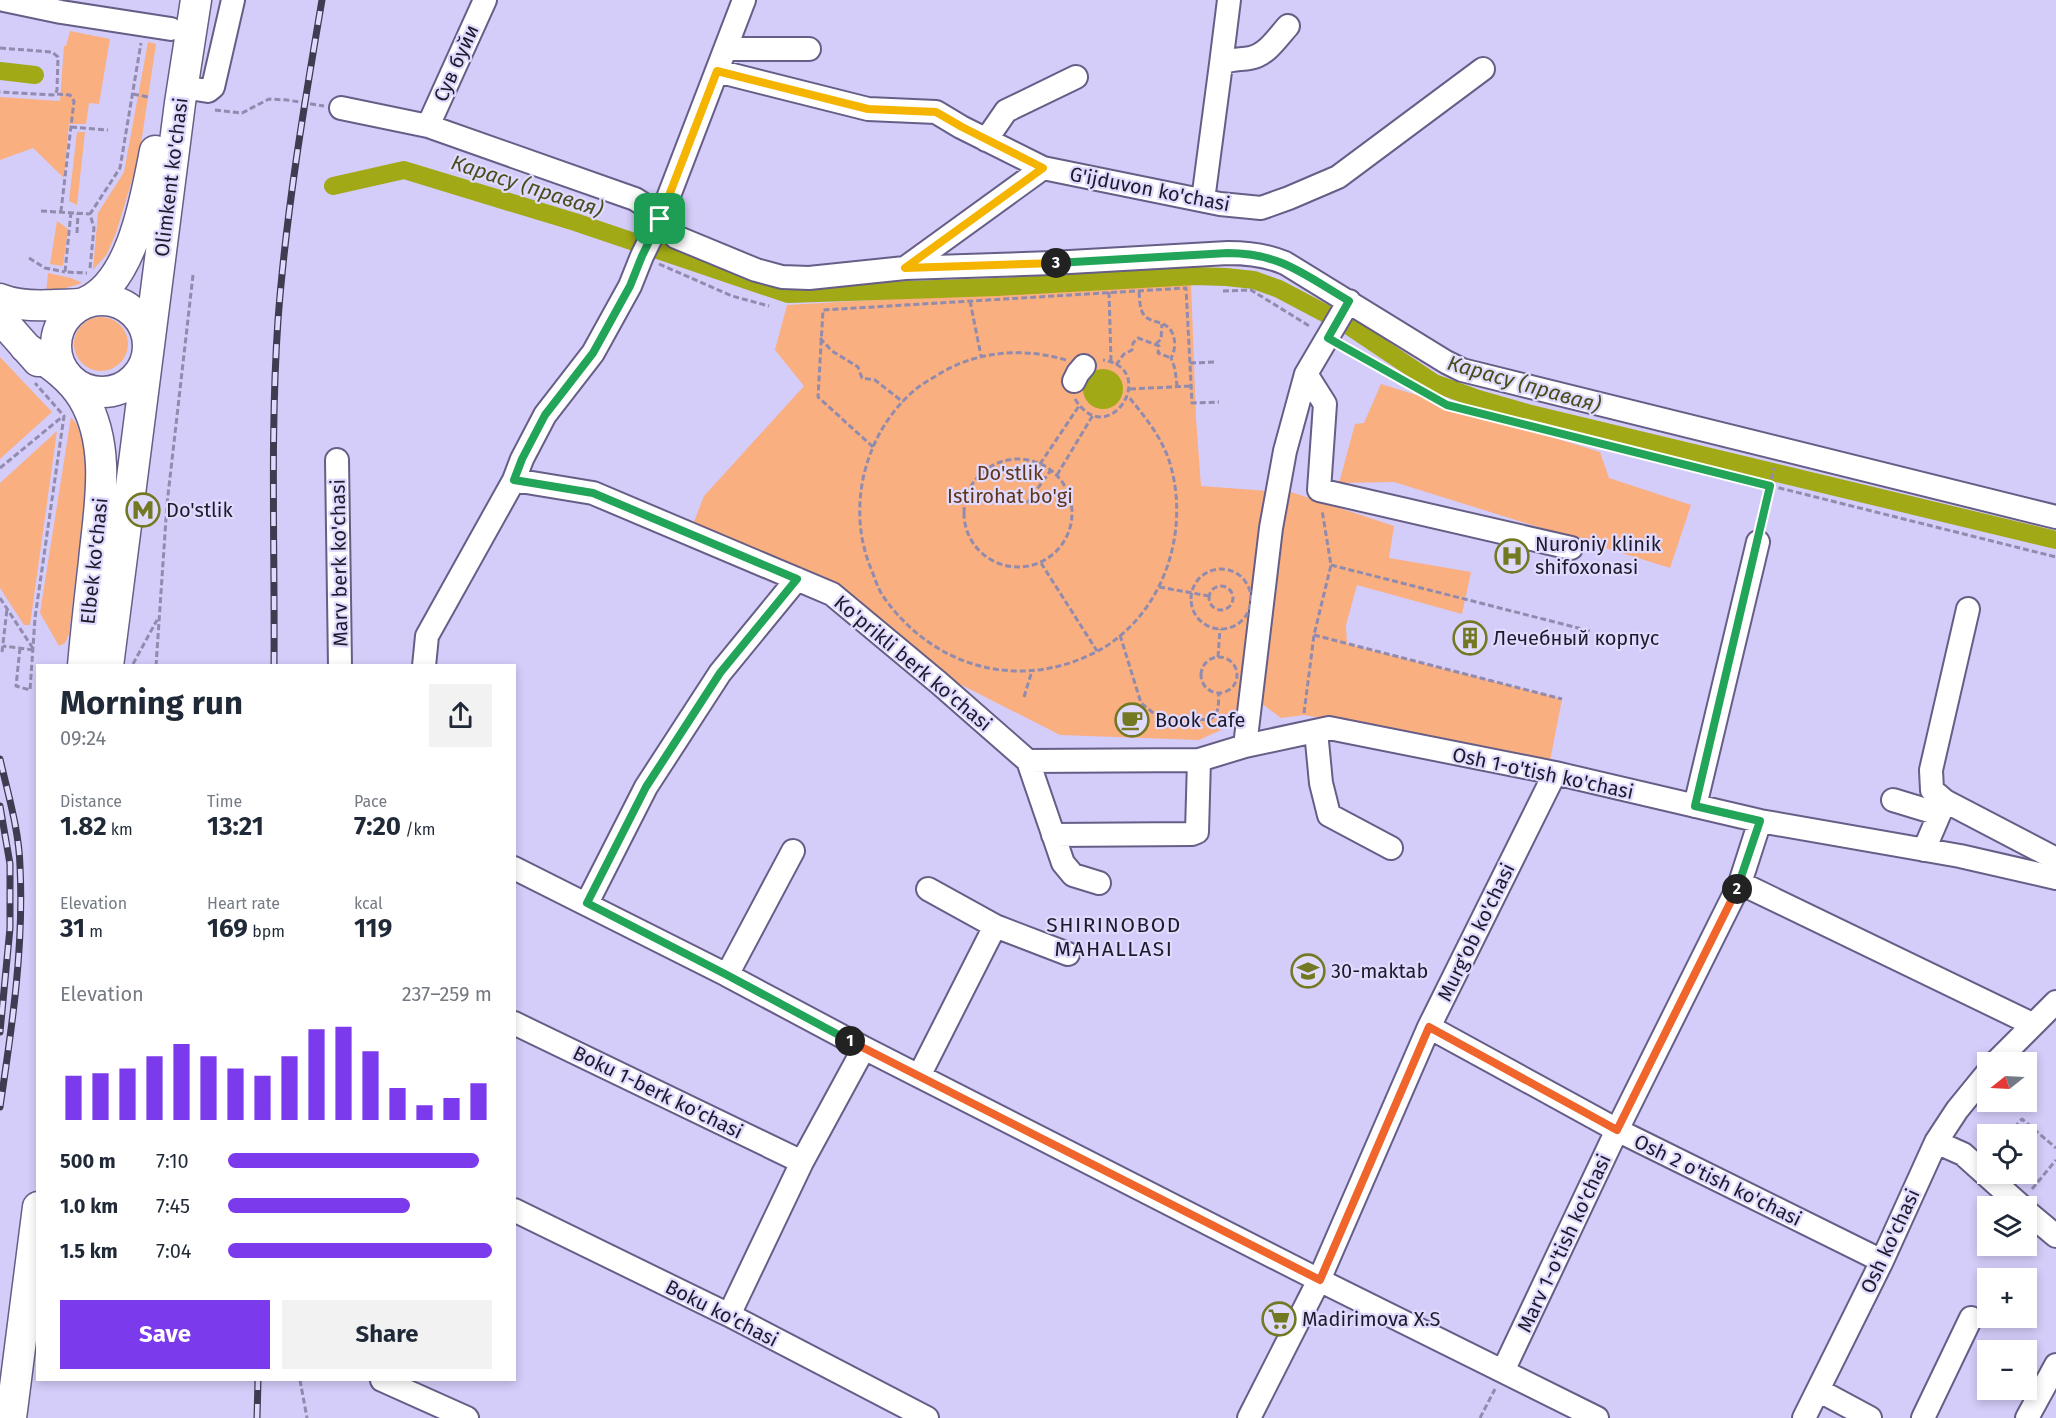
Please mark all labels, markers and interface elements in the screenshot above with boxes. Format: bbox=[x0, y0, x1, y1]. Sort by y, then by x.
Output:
street label: Сув буйи bbox=[428, 21, 484, 105]
street label: Olimkent ko'chasi bbox=[149, 96, 193, 258]
water label: Карасу (правая) bbox=[448, 149, 607, 223]
street label: G'ijduvon ko'chasi bbox=[1068, 162, 1232, 216]
pin bbox=[634, 193, 685, 244]
icon: arrive bbox=[643, 202, 676, 235]
pin: 3 bbox=[1041, 248, 1071, 278]
text: 3 bbox=[1052, 253, 1060, 272]
water label: Карасу (правая) bbox=[1444, 350, 1604, 418]
park label: Do'stlik Istirohat bo'gi bbox=[947, 461, 1073, 508]
street label: Marv berk ko'chasi bbox=[326, 479, 352, 647]
metro station icon: Do'stlik bbox=[125, 492, 161, 528]
street label: Elbek ko'chasi bbox=[75, 496, 113, 626]
place label: Do'stlik bbox=[166, 498, 233, 522]
place label: Nuroniy klinik shifoxonasi bbox=[1535, 532, 1662, 579]
hospital icon: Nuroniy klinik shifoxonasi bbox=[1494, 538, 1530, 574]
street label: Ko'prikli berk ko'chasi bbox=[829, 590, 997, 736]
building icon: Лечебный корпус bbox=[1452, 620, 1488, 656]
place label: Лечебный корпус bbox=[1493, 626, 1659, 650]
text: Morning run bbox=[60, 683, 243, 723]
button: share bbox=[429, 684, 492, 747]
cafe icon: Book Cafe bbox=[1114, 702, 1150, 738]
place label: Book Cafe bbox=[1155, 708, 1245, 732]
text: 09:24 bbox=[60, 726, 106, 750]
street label: Osh 1-o'tish ko'chasi bbox=[1450, 742, 1636, 804]
text: Distance bbox=[60, 792, 122, 811]
text: Time bbox=[207, 792, 242, 811]
text: Pace bbox=[354, 792, 387, 811]
text: 1.82 bbox=[60, 811, 107, 842]
text: 13:21 bbox=[207, 811, 264, 842]
text: 7:20 bbox=[354, 811, 401, 842]
text: km bbox=[107, 820, 133, 839]
text: /km bbox=[401, 820, 436, 839]
street label: Murg'ob ko'chasi bbox=[1432, 859, 1520, 1005]
pin: 2 bbox=[1722, 874, 1752, 904]
text: 2 bbox=[1733, 879, 1741, 898]
text: Elevation bbox=[60, 894, 127, 913]
text: Heart rate bbox=[207, 894, 280, 913]
text: kcal bbox=[354, 894, 383, 913]
district label: SHIRINOBOD MAHALLASI bbox=[1046, 912, 1182, 962]
text: 31 bbox=[60, 913, 85, 944]
text: 169 bbox=[207, 913, 248, 944]
text: 119 bbox=[354, 913, 392, 944]
text: m bbox=[85, 922, 103, 941]
text: bpm bbox=[248, 922, 285, 941]
school or university icon: 30-maktab bbox=[1290, 953, 1326, 989]
place label: 30-maktab bbox=[1331, 959, 1428, 983]
text: Elevation bbox=[60, 982, 144, 1006]
text: 237–259 m bbox=[402, 982, 492, 1006]
pin: 1 bbox=[835, 1026, 865, 1056]
text: 1 bbox=[846, 1031, 854, 1050]
street label: Boku 1-berk ko'chasi bbox=[569, 1040, 747, 1144]
north arrow bbox=[1977, 1052, 2037, 1112]
map controls bbox=[1977, 1052, 2037, 1400]
button: locate bbox=[1977, 1124, 2037, 1184]
street label: Osh 2 o'tish ko'chasi bbox=[1630, 1129, 1806, 1231]
text: 500 m bbox=[60, 1149, 116, 1173]
text: 7:10 bbox=[156, 1149, 189, 1173]
street label: Marv 1-o'tish ko'chasi bbox=[1512, 1150, 1616, 1336]
street label: Osh ko'chasi bbox=[1855, 1185, 1925, 1297]
text: 1.0 km bbox=[60, 1194, 118, 1218]
text: 7:45 bbox=[156, 1194, 190, 1218]
button: layers bbox=[1977, 1196, 2037, 1256]
text: 1.5 km bbox=[60, 1239, 118, 1263]
text: 7:04 bbox=[156, 1239, 191, 1263]
button: + bbox=[1977, 1268, 2037, 1328]
street label: Boku ko'chasi bbox=[662, 1274, 782, 1352]
button: Save bbox=[60, 1300, 270, 1369]
button: Share bbox=[282, 1300, 492, 1369]
supermarket icon: Madirimova X.S bbox=[1261, 1301, 1297, 1337]
place label: Madirimova X.S bbox=[1302, 1307, 1440, 1331]
button: − bbox=[1977, 1340, 2037, 1400]

